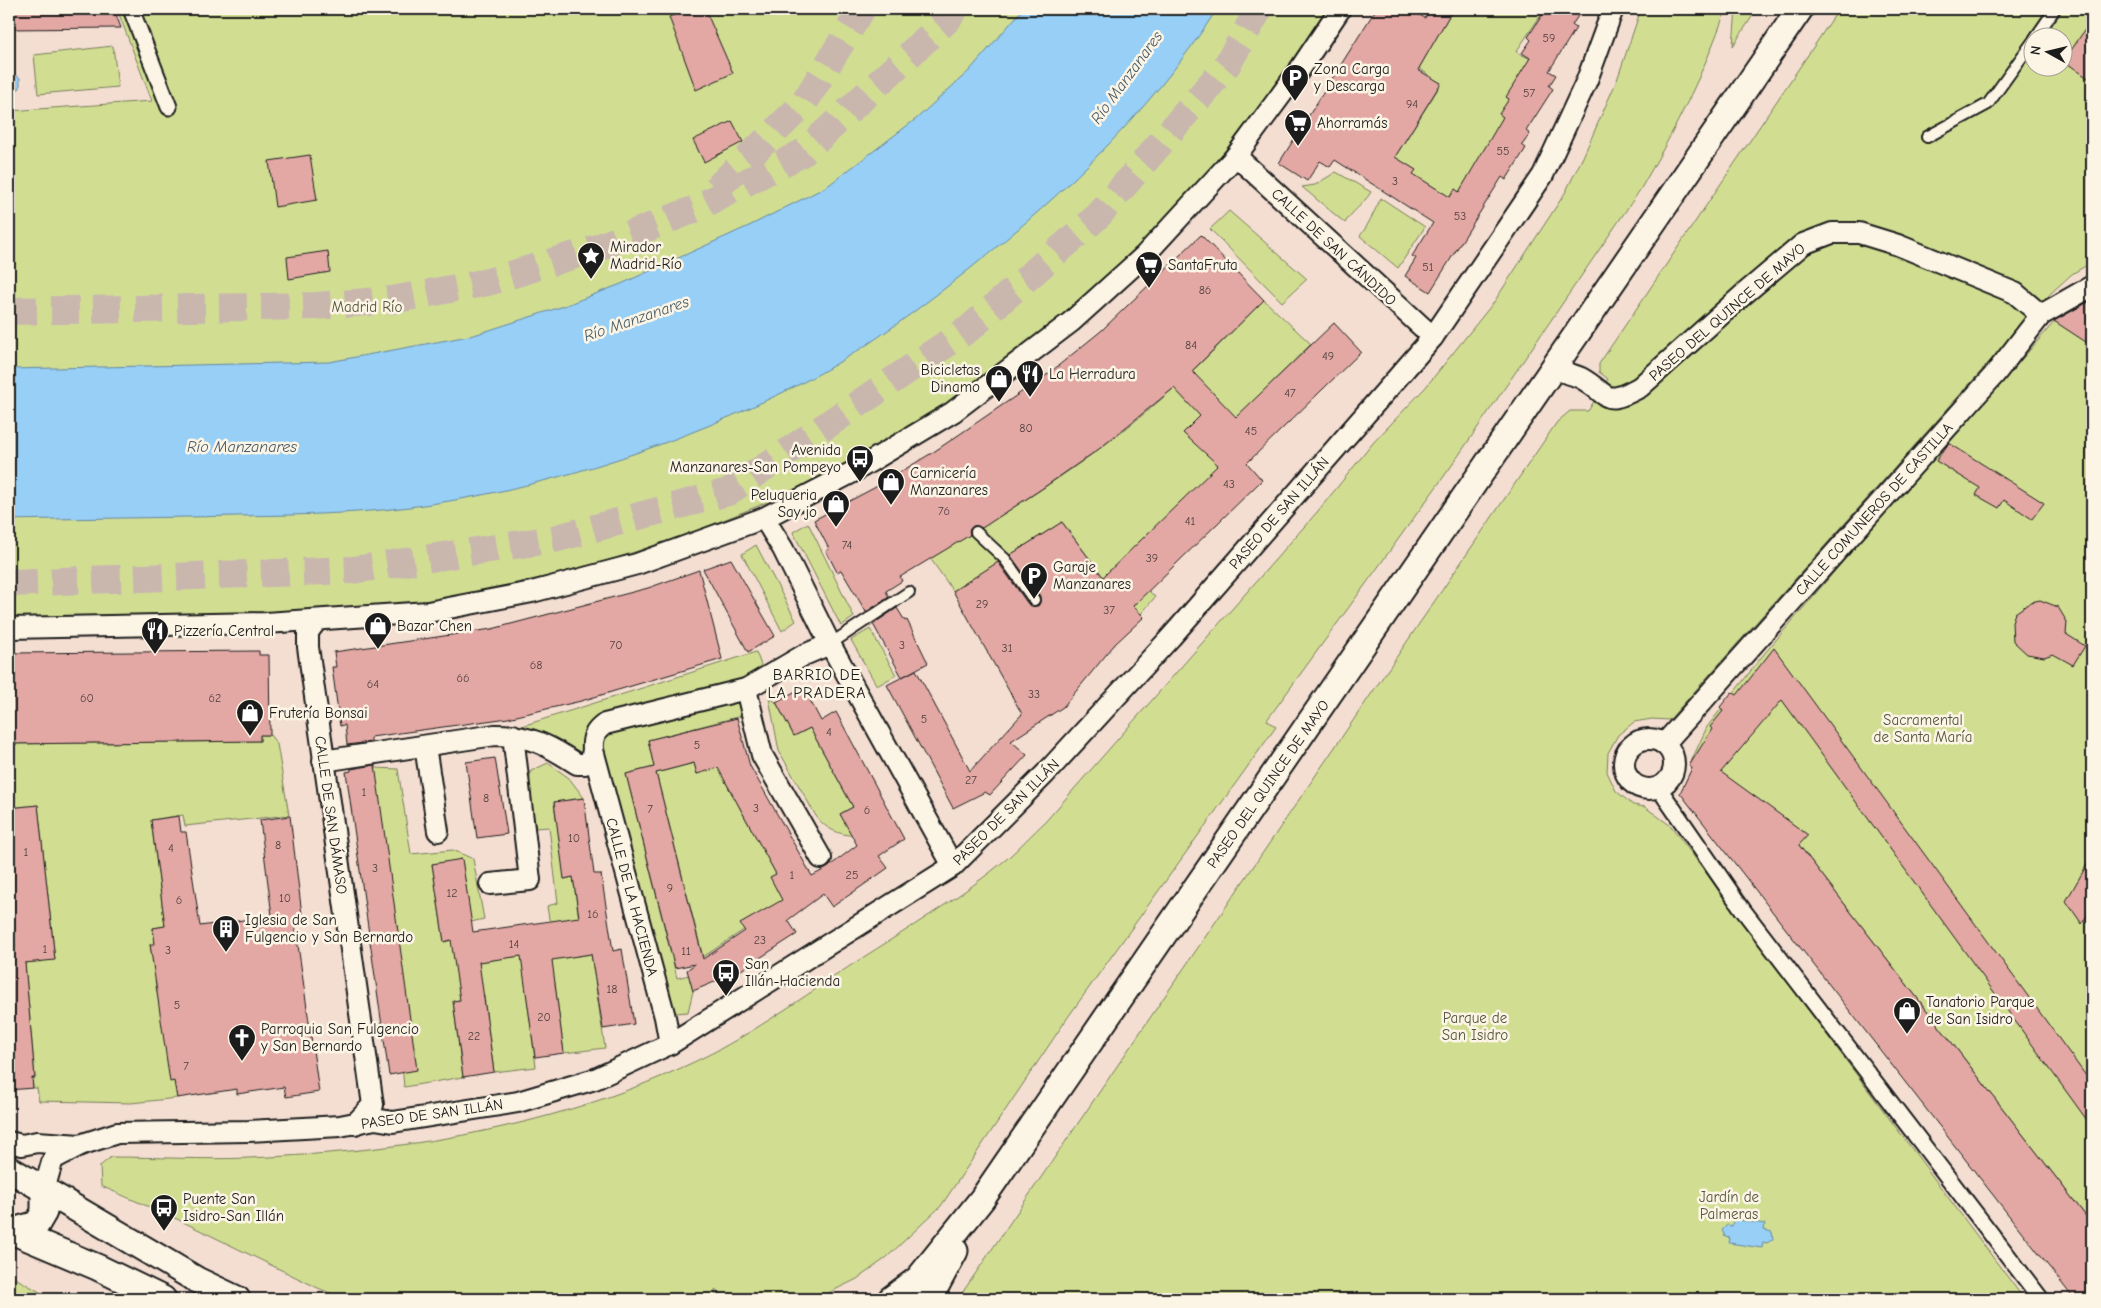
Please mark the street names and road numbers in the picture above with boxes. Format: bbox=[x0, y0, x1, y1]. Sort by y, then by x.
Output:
street label: CALLE DE SAN CÁNDIDO bbox=[1268, 184, 1401, 310]
street label: PASEO DEL QUINCE DE MAYO bbox=[1645, 239, 1809, 385]
street label: CALLE COMUNEROS DE CASTILLA bbox=[1792, 419, 1957, 599]
street label: PASEO DE SAN ILLÁN bbox=[1224, 452, 1333, 573]
street label: PASEO DEL QUINCE DE MAYO bbox=[1203, 696, 1333, 872]
street label: CALLE DE SAN DÁMASO bbox=[311, 735, 352, 895]
street label: PASEO DE SAN ILLÁN bbox=[948, 754, 1063, 869]
street label: CALLE DE LA HACIENDA bbox=[602, 816, 662, 978]
street label: PASEO DE SAN ILLÁN bbox=[360, 1094, 504, 1133]

